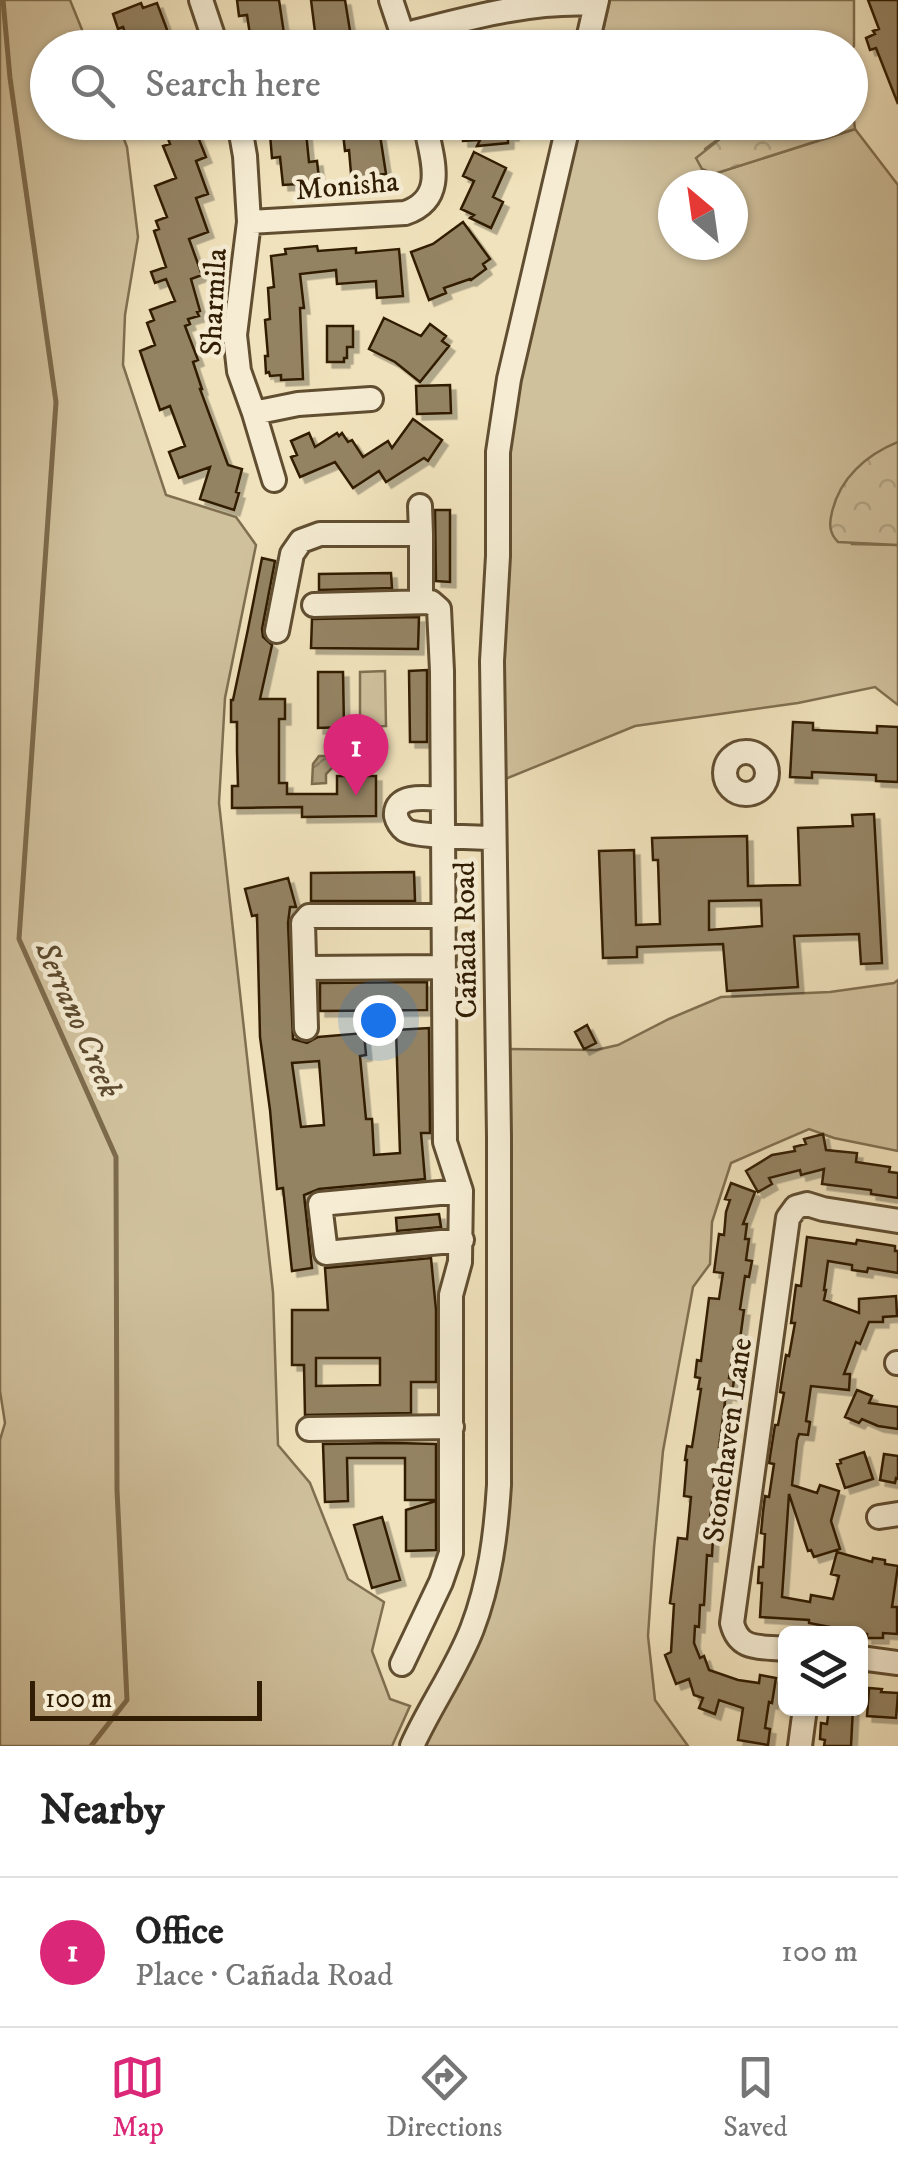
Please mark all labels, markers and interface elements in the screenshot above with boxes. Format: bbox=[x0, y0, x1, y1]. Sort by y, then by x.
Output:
search box bbox=[30, 30, 868, 140]
icon: search bbox=[65, 58, 120, 113]
text: Search here bbox=[145, 61, 321, 109]
street label: Monisha bbox=[294, 164, 401, 209]
north arrow bbox=[658, 170, 748, 260]
street label: Sharmila bbox=[193, 247, 236, 357]
pin: 1 bbox=[324, 714, 388, 796]
street label: Cañada Road bbox=[447, 861, 486, 1019]
water label: Serrano Creek bbox=[25, 935, 130, 1105]
your location bbox=[353, 995, 404, 1046]
street label: Stonehaven Lane bbox=[696, 1335, 761, 1545]
map controls bbox=[778, 1626, 868, 1716]
button: layers bbox=[778, 1626, 868, 1716]
scale bar bbox=[30, 1676, 262, 1720]
text: 100 m bbox=[45, 1681, 112, 1716]
text: Nearby bbox=[40, 1785, 164, 1837]
text: Office bbox=[135, 1908, 224, 1956]
text: 1 bbox=[67, 1932, 78, 1972]
text: 100 m bbox=[781, 1932, 858, 1972]
text: Place · Cañada Road bbox=[135, 1956, 393, 1996]
tab: Map bbox=[110, 2050, 165, 2145]
tab: Directions bbox=[386, 2050, 502, 2145]
tab: Saved bbox=[723, 2050, 788, 2145]

